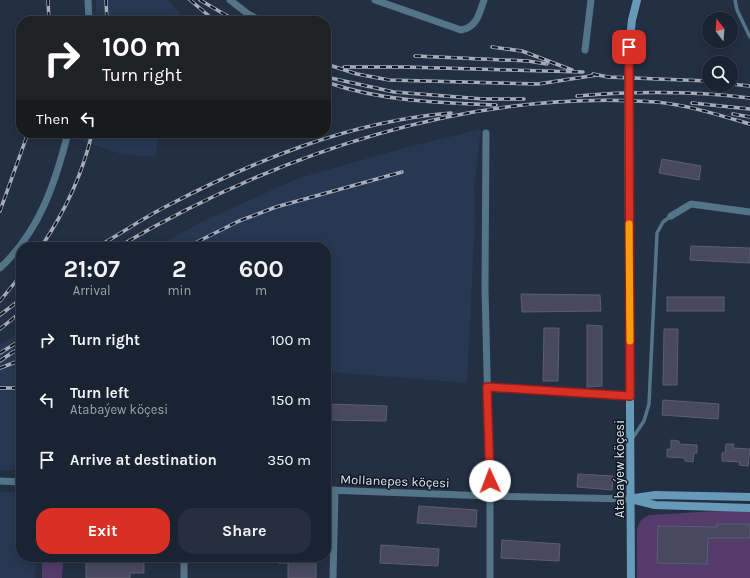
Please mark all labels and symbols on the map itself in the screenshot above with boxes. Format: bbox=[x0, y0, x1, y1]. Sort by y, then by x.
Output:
north arrow bbox=[702, 12, 738, 48]
pin bbox=[612, 30, 646, 64]
street label: Atabaýew köçesi bbox=[612, 420, 627, 518]
position arrow bbox=[469, 460, 511, 502]
street label: Mollanepes köçesi bbox=[340, 472, 450, 490]

